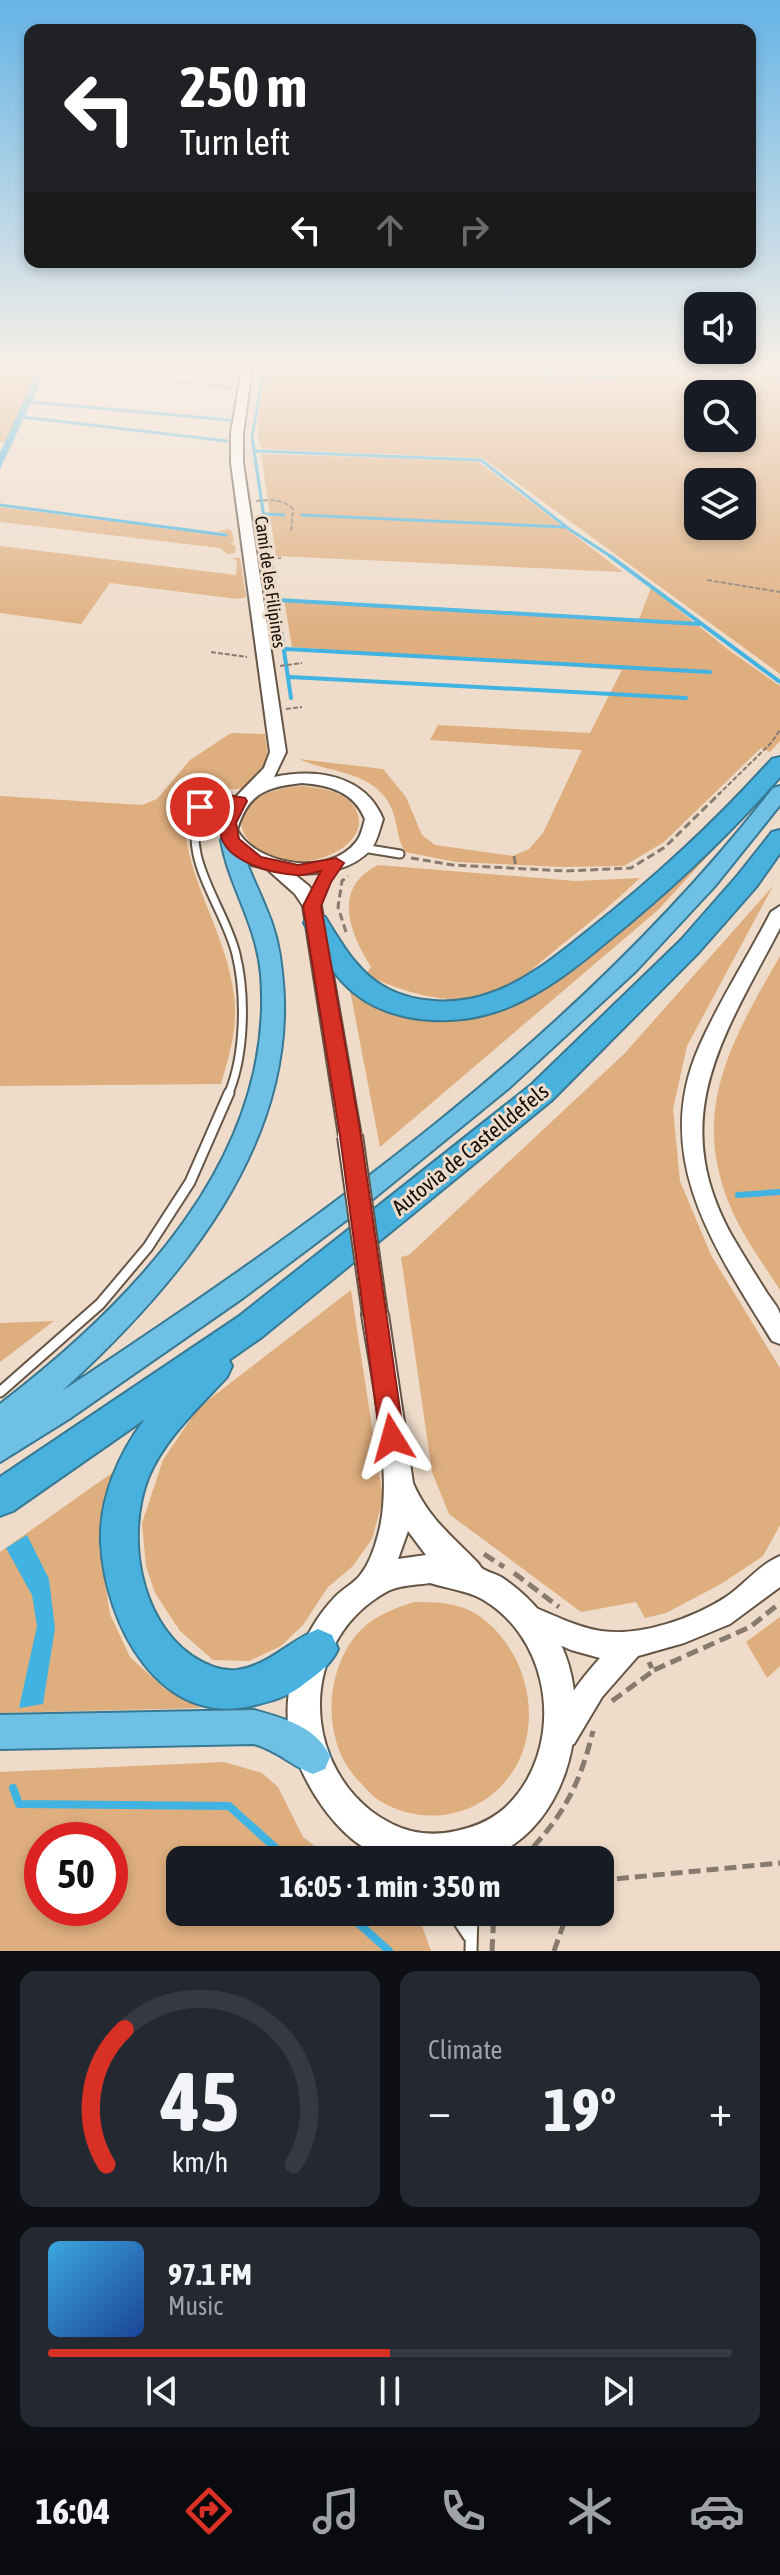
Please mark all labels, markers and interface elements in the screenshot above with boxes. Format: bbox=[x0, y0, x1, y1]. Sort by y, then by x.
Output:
text: 250 m bbox=[180, 55, 307, 119]
icon: left bbox=[48, 56, 152, 160]
text: Turn left bbox=[180, 121, 290, 163]
icon: left bbox=[284, 208, 328, 252]
icon: ahead bbox=[368, 208, 412, 252]
icon: right bbox=[452, 208, 496, 252]
map controls bbox=[684, 292, 756, 540]
button: sound bbox=[684, 292, 756, 364]
button: search bbox=[684, 380, 756, 452]
button: layers bbox=[684, 468, 756, 540]
street label: Camí de les Filipines bbox=[251, 515, 290, 649]
pin bbox=[166, 773, 234, 841]
icon: arrive bbox=[178, 785, 222, 829]
street label: Autovia de Castelldefels bbox=[386, 1078, 554, 1220]
position arrow bbox=[350, 1396, 434, 1480]
speed limit sign: 50 bbox=[24, 1822, 128, 1926]
text: 16:05 · 1 min · 350 m bbox=[280, 1869, 500, 1903]
text: Climate bbox=[428, 2035, 502, 2065]
text: 45 bbox=[160, 2053, 239, 2149]
text: 19° bbox=[544, 2075, 616, 2144]
text: − bbox=[428, 2085, 451, 2135]
text: + bbox=[709, 2085, 732, 2135]
text: km/h bbox=[172, 2145, 228, 2178]
text: 97.1 FM bbox=[168, 2257, 252, 2291]
text: Music bbox=[168, 2291, 223, 2321]
icon: previous bbox=[140, 2369, 184, 2413]
icon: pause bbox=[368, 2369, 412, 2413]
icon: next bbox=[596, 2369, 640, 2413]
icon: directions bbox=[181, 2483, 237, 2539]
icon: music bbox=[308, 2483, 364, 2539]
icon: phone bbox=[435, 2483, 491, 2539]
icon: climate bbox=[562, 2483, 618, 2539]
icon: car bbox=[689, 2483, 745, 2539]
text: 16:04 bbox=[35, 2490, 110, 2532]

